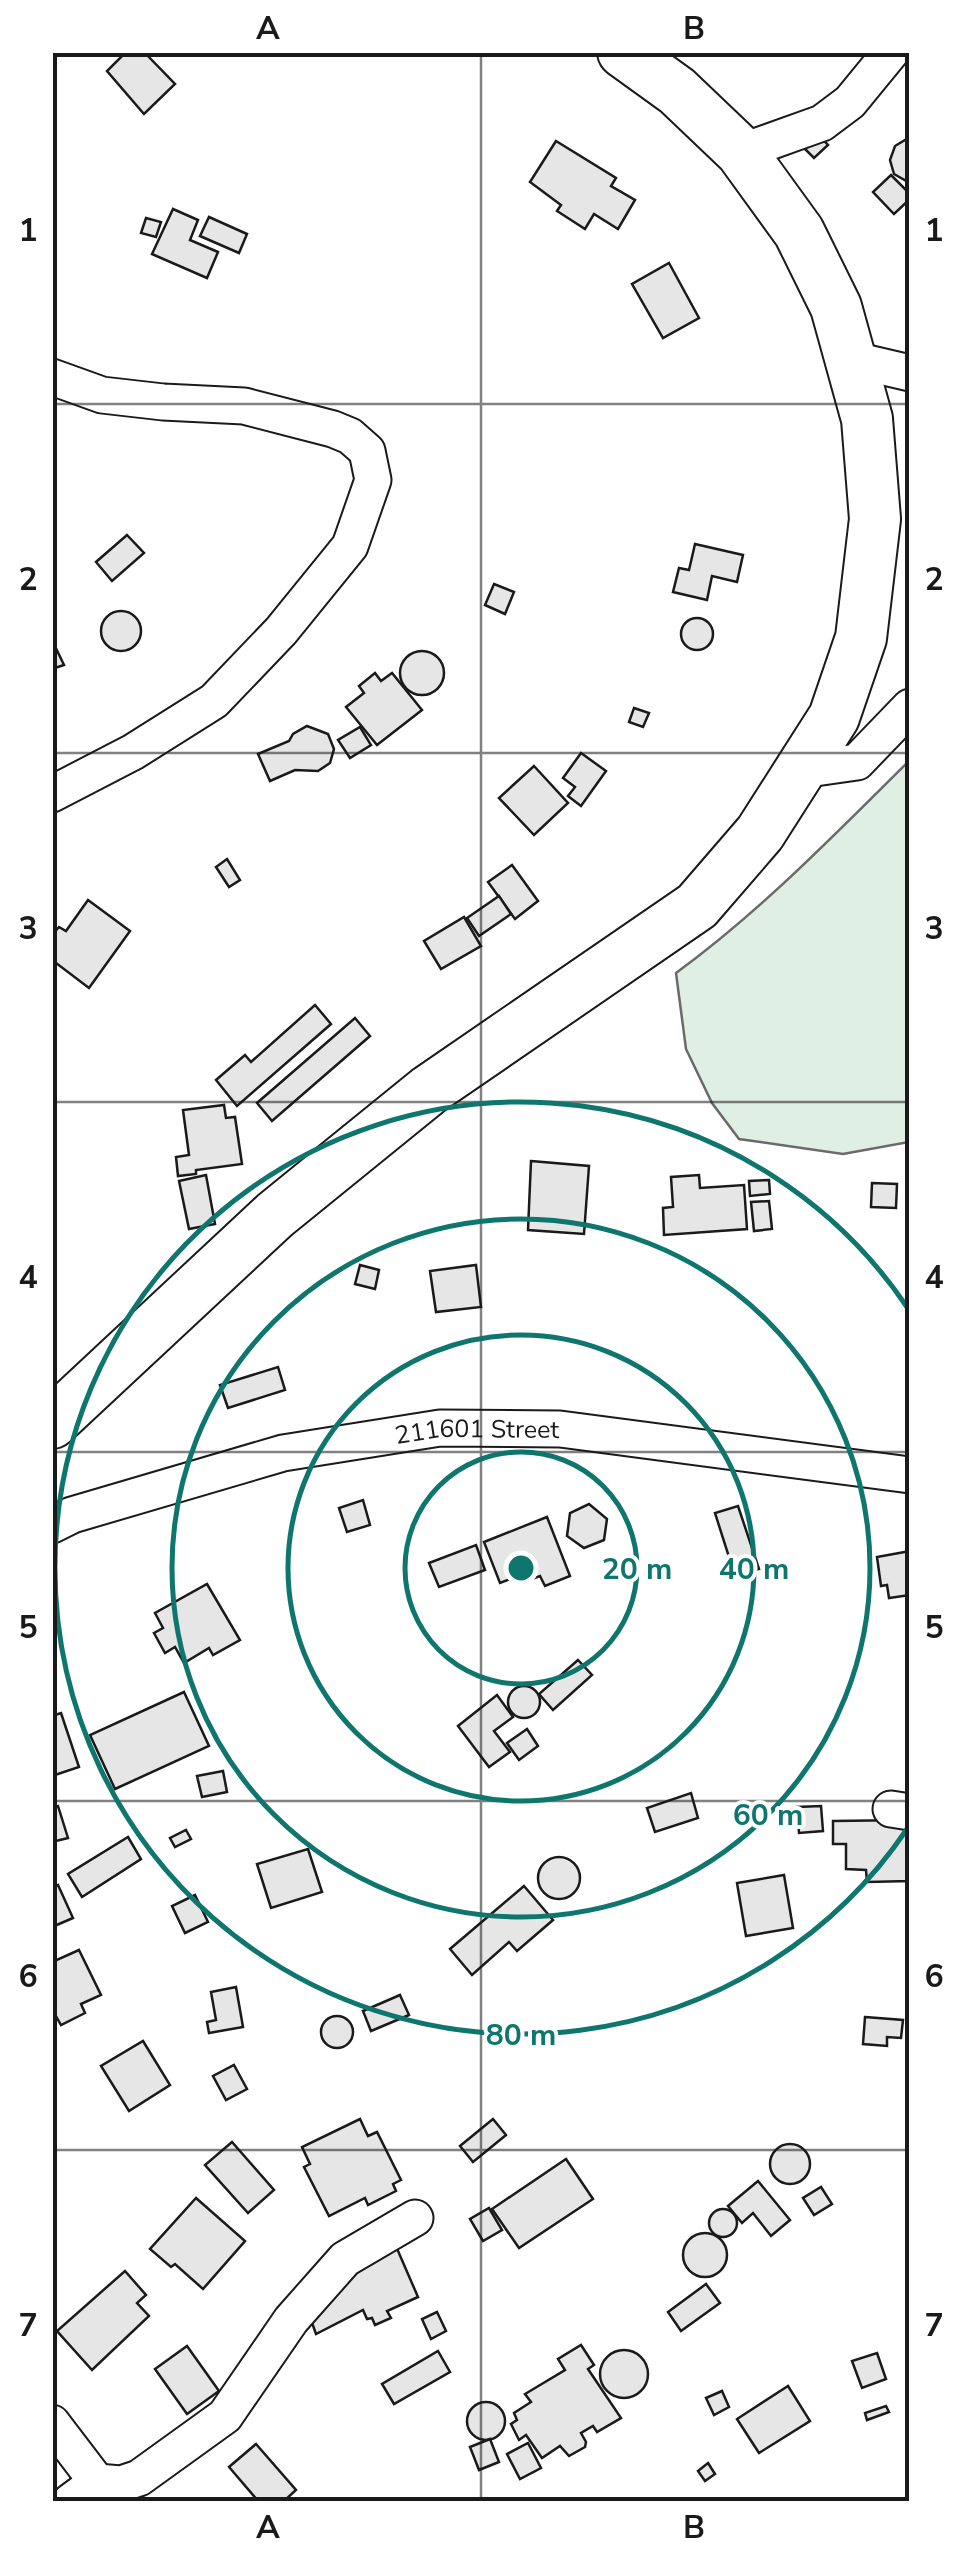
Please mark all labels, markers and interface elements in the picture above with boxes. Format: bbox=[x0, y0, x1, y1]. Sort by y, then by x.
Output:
text: A bbox=[256, 7, 280, 50]
text: B bbox=[683, 7, 705, 50]
text: 1 bbox=[18, 209, 38, 252]
text: 1 bbox=[924, 209, 944, 252]
text: 2 bbox=[18, 558, 38, 601]
text: 2 bbox=[924, 558, 944, 601]
text: 3 bbox=[18, 907, 38, 950]
text: 3 bbox=[924, 907, 944, 950]
text: 4 bbox=[18, 1256, 38, 1299]
text: 4 bbox=[924, 1256, 944, 1299]
street label: 211601 Street bbox=[392, 1412, 560, 1453]
text: 20 m bbox=[602, 1549, 672, 1590]
text: 40 m bbox=[719, 1549, 789, 1590]
centre of rings bbox=[503, 1550, 539, 1586]
text: 5 bbox=[18, 1606, 38, 1649]
text: 5 bbox=[924, 1606, 944, 1649]
text: 60 m bbox=[733, 1795, 803, 1836]
text: 6 bbox=[18, 1955, 38, 1998]
text: 6 bbox=[924, 1955, 944, 1998]
text: 80 m bbox=[486, 2015, 556, 2056]
text: 7 bbox=[18, 2304, 38, 2347]
text: 7 bbox=[924, 2304, 944, 2347]
text: A bbox=[256, 2506, 280, 2549]
text: B bbox=[683, 2506, 705, 2549]

